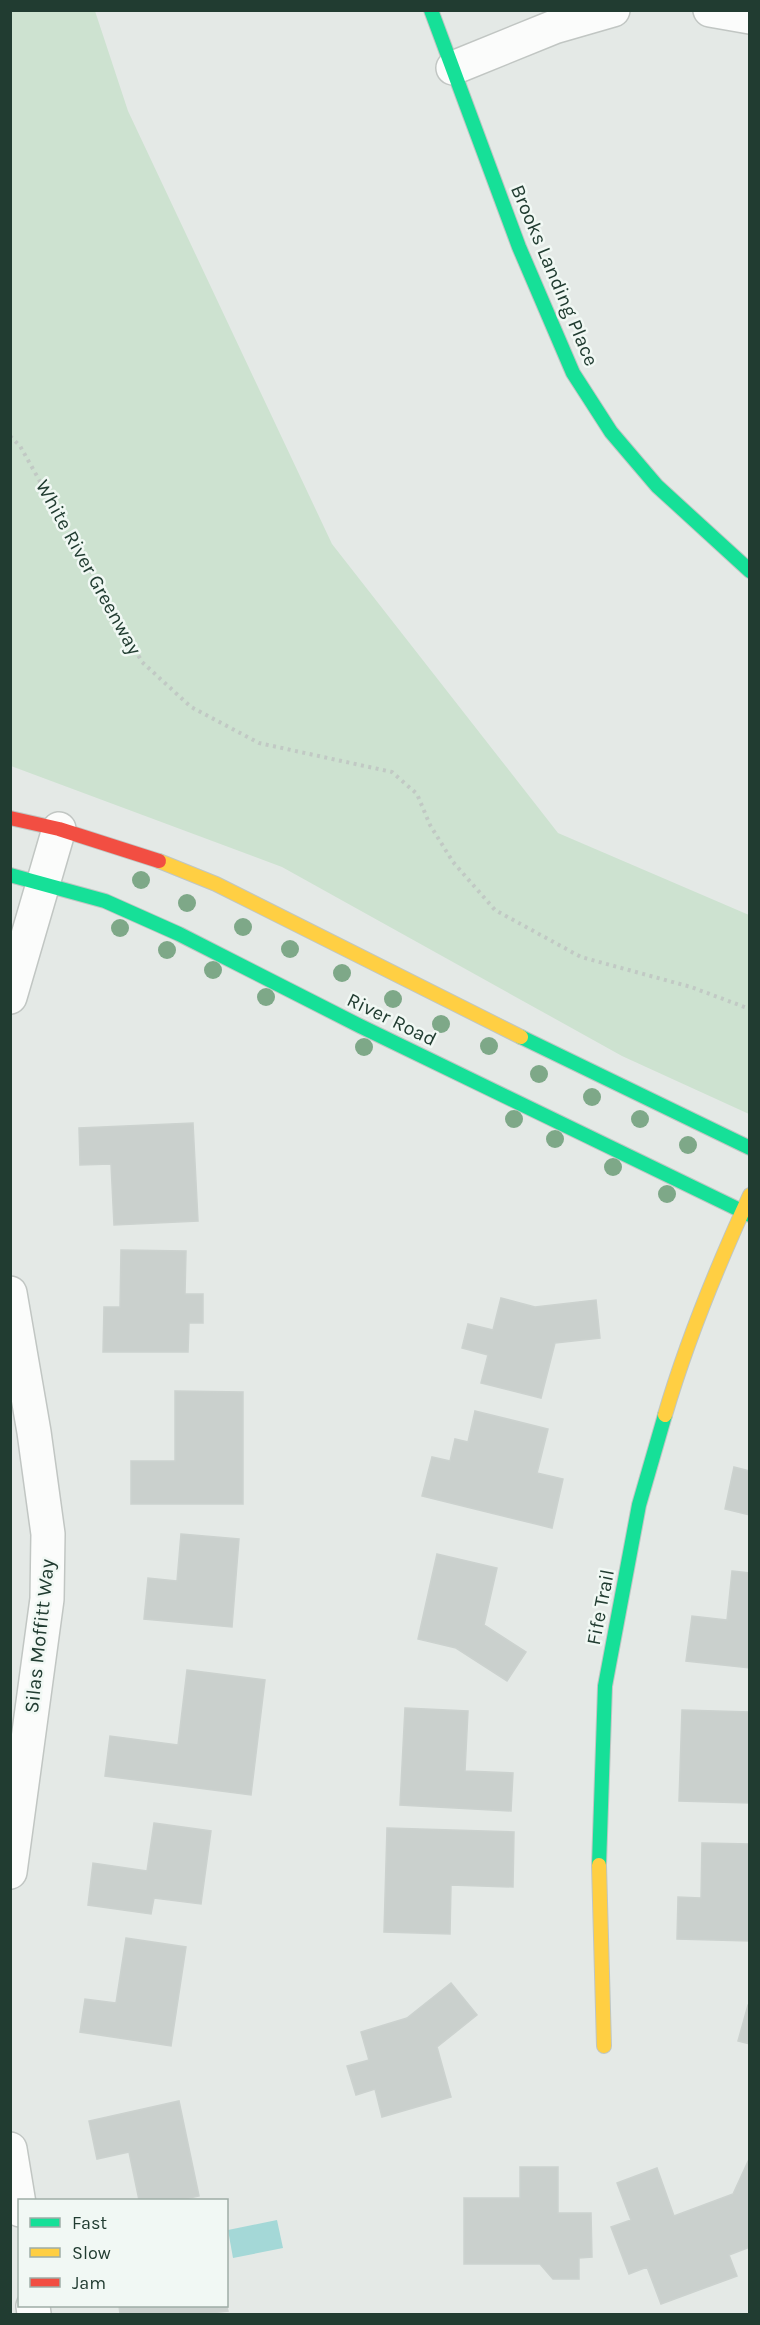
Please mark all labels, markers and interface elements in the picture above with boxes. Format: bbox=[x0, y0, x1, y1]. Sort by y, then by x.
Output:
street label: Brooks Landing Place bbox=[506, 181, 603, 369]
street label: White River Greenway bbox=[31, 476, 146, 659]
street label: River Road bbox=[343, 988, 440, 1051]
street label: Silas Moffitt Way bbox=[20, 1558, 59, 1714]
street label: Fife Trail bbox=[582, 1567, 619, 1647]
legend bbox=[18, 2199, 228, 2307]
text: Fast bbox=[72, 2212, 107, 2234]
text: Slow bbox=[72, 2242, 111, 2264]
text: Jam bbox=[72, 2272, 106, 2294]

